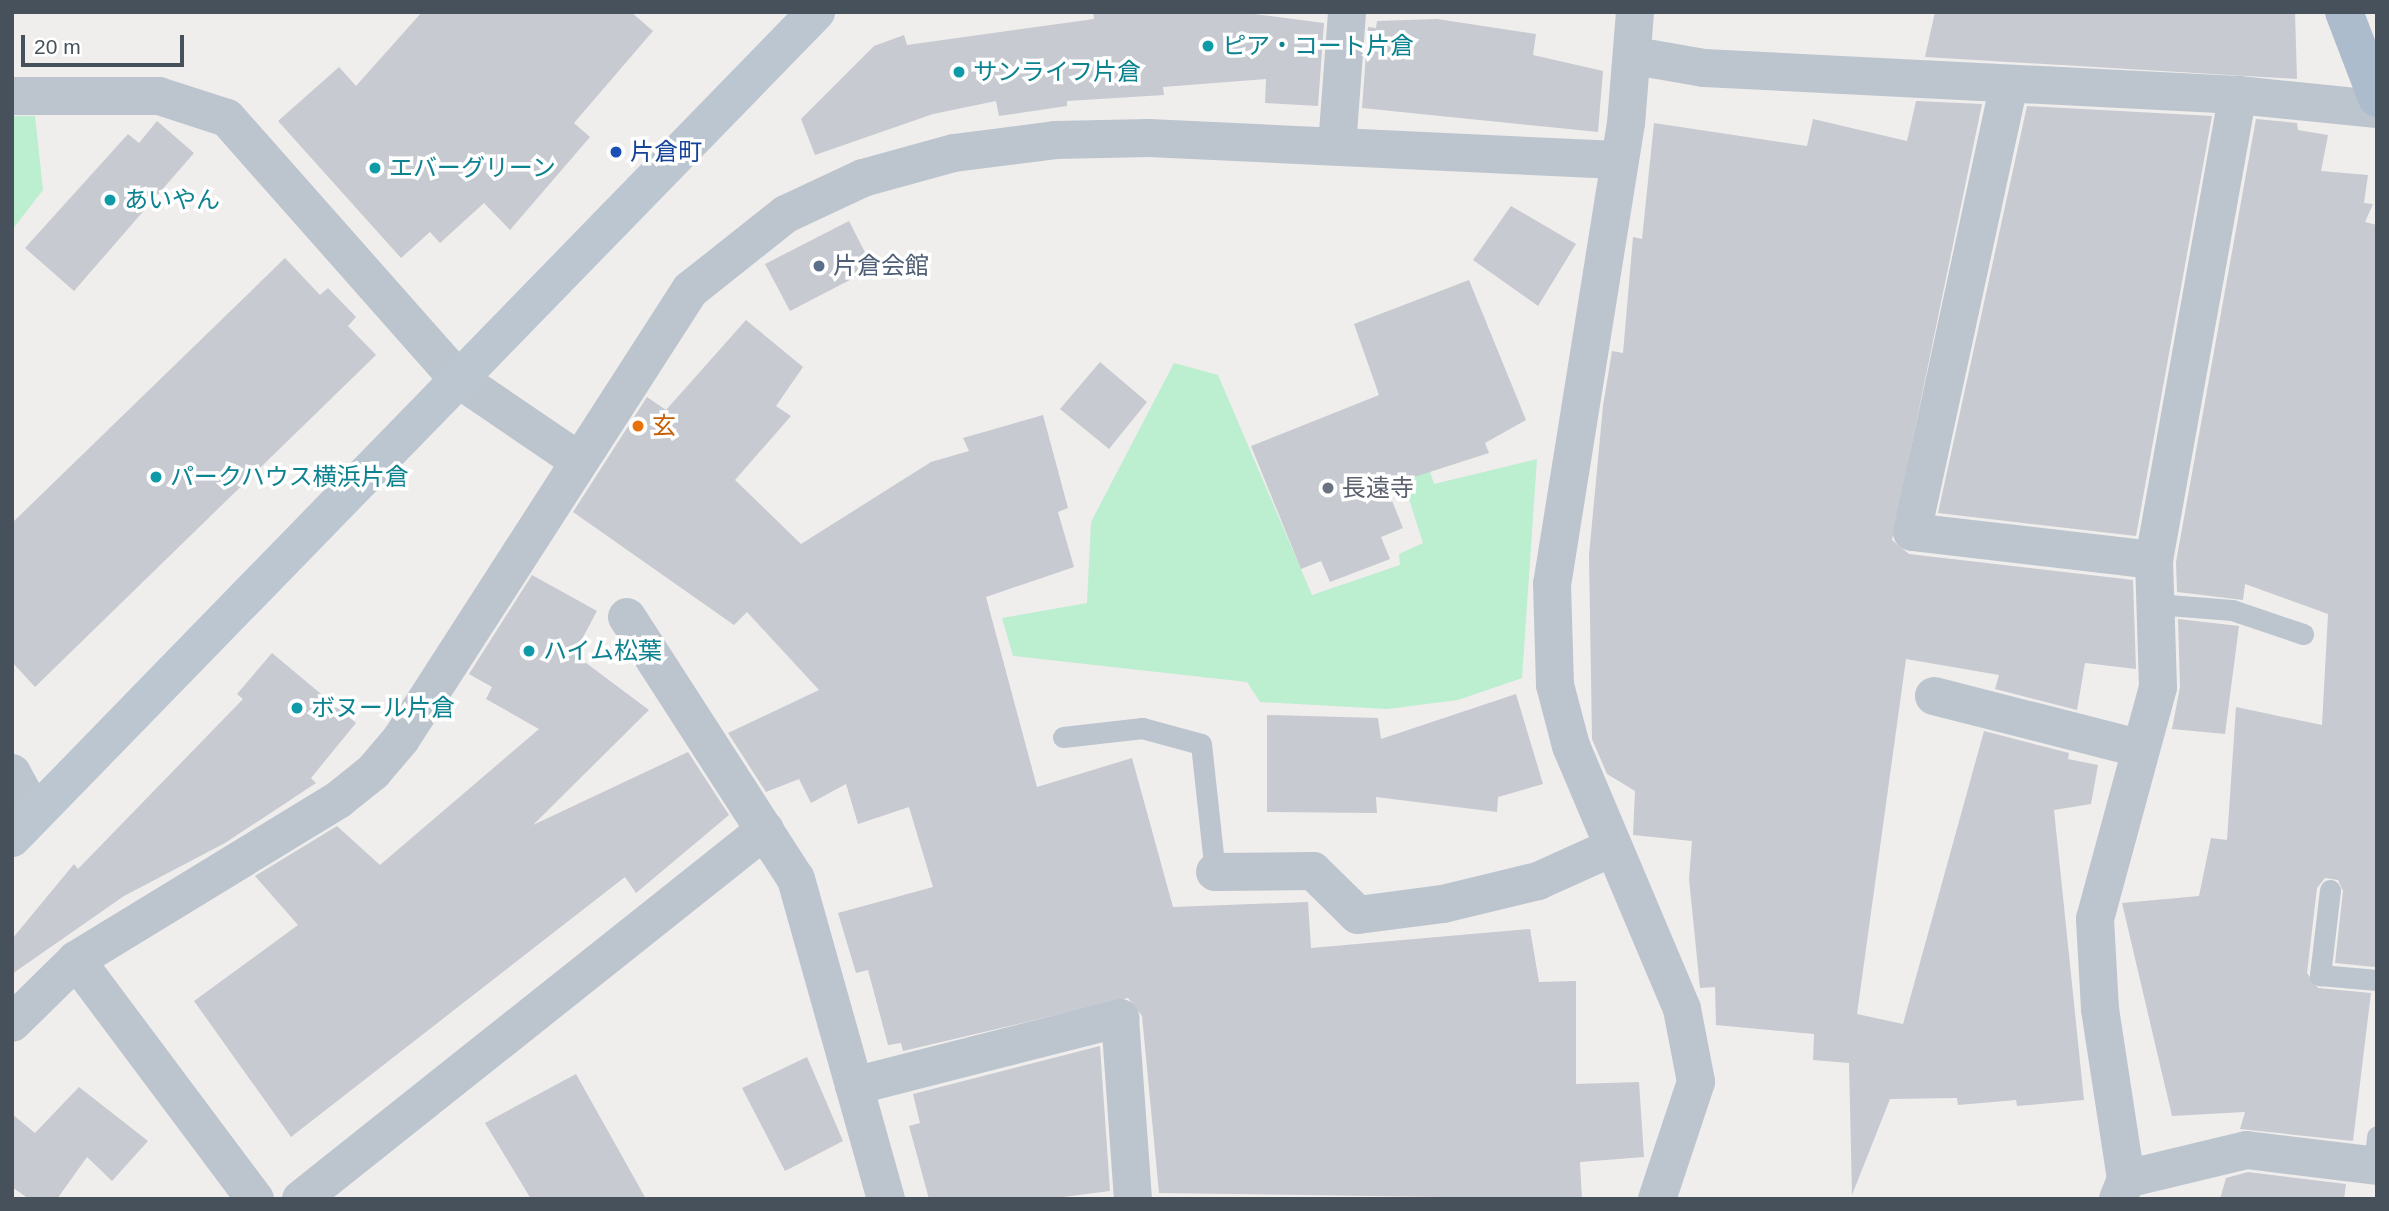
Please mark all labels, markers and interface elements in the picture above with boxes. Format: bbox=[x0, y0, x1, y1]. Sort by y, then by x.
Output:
scale bar bbox=[24, 21, 187, 65]
place label: ピア・コート片倉 bbox=[1222, 32, 1414, 60]
text: 20 m bbox=[34, 35, 81, 58]
marker: ピア・コート片倉 bbox=[1200, 38, 1216, 54]
place label: サンライフ片倉 bbox=[973, 58, 1141, 86]
marker: サンライフ片倉 bbox=[951, 64, 967, 80]
place label: 片倉町 bbox=[630, 138, 702, 166]
marker: 片倉町 bbox=[608, 144, 624, 160]
place label: エバーグリーン bbox=[389, 154, 557, 182]
marker: エバーグリーン bbox=[367, 160, 383, 176]
place label: あいやん bbox=[124, 186, 220, 214]
marker: あいやん bbox=[102, 192, 118, 208]
place label: 片倉会館 bbox=[833, 252, 929, 280]
marker: 片倉会館 bbox=[811, 258, 827, 274]
place label: 玄 bbox=[652, 412, 676, 440]
marker: 玄 bbox=[630, 418, 646, 434]
place label: パークハウス横浜片倉 bbox=[170, 463, 410, 491]
marker: パークハウス横浜片倉 bbox=[148, 469, 164, 485]
place label: 長遠寺 bbox=[1342, 474, 1414, 502]
marker: 長遠寺 bbox=[1320, 480, 1336, 496]
place label: ハイム松葉 bbox=[543, 637, 663, 665]
marker: ハイム松葉 bbox=[521, 643, 537, 659]
place label: ボヌール片倉 bbox=[311, 694, 455, 722]
marker: ボヌール片倉 bbox=[289, 700, 305, 716]

